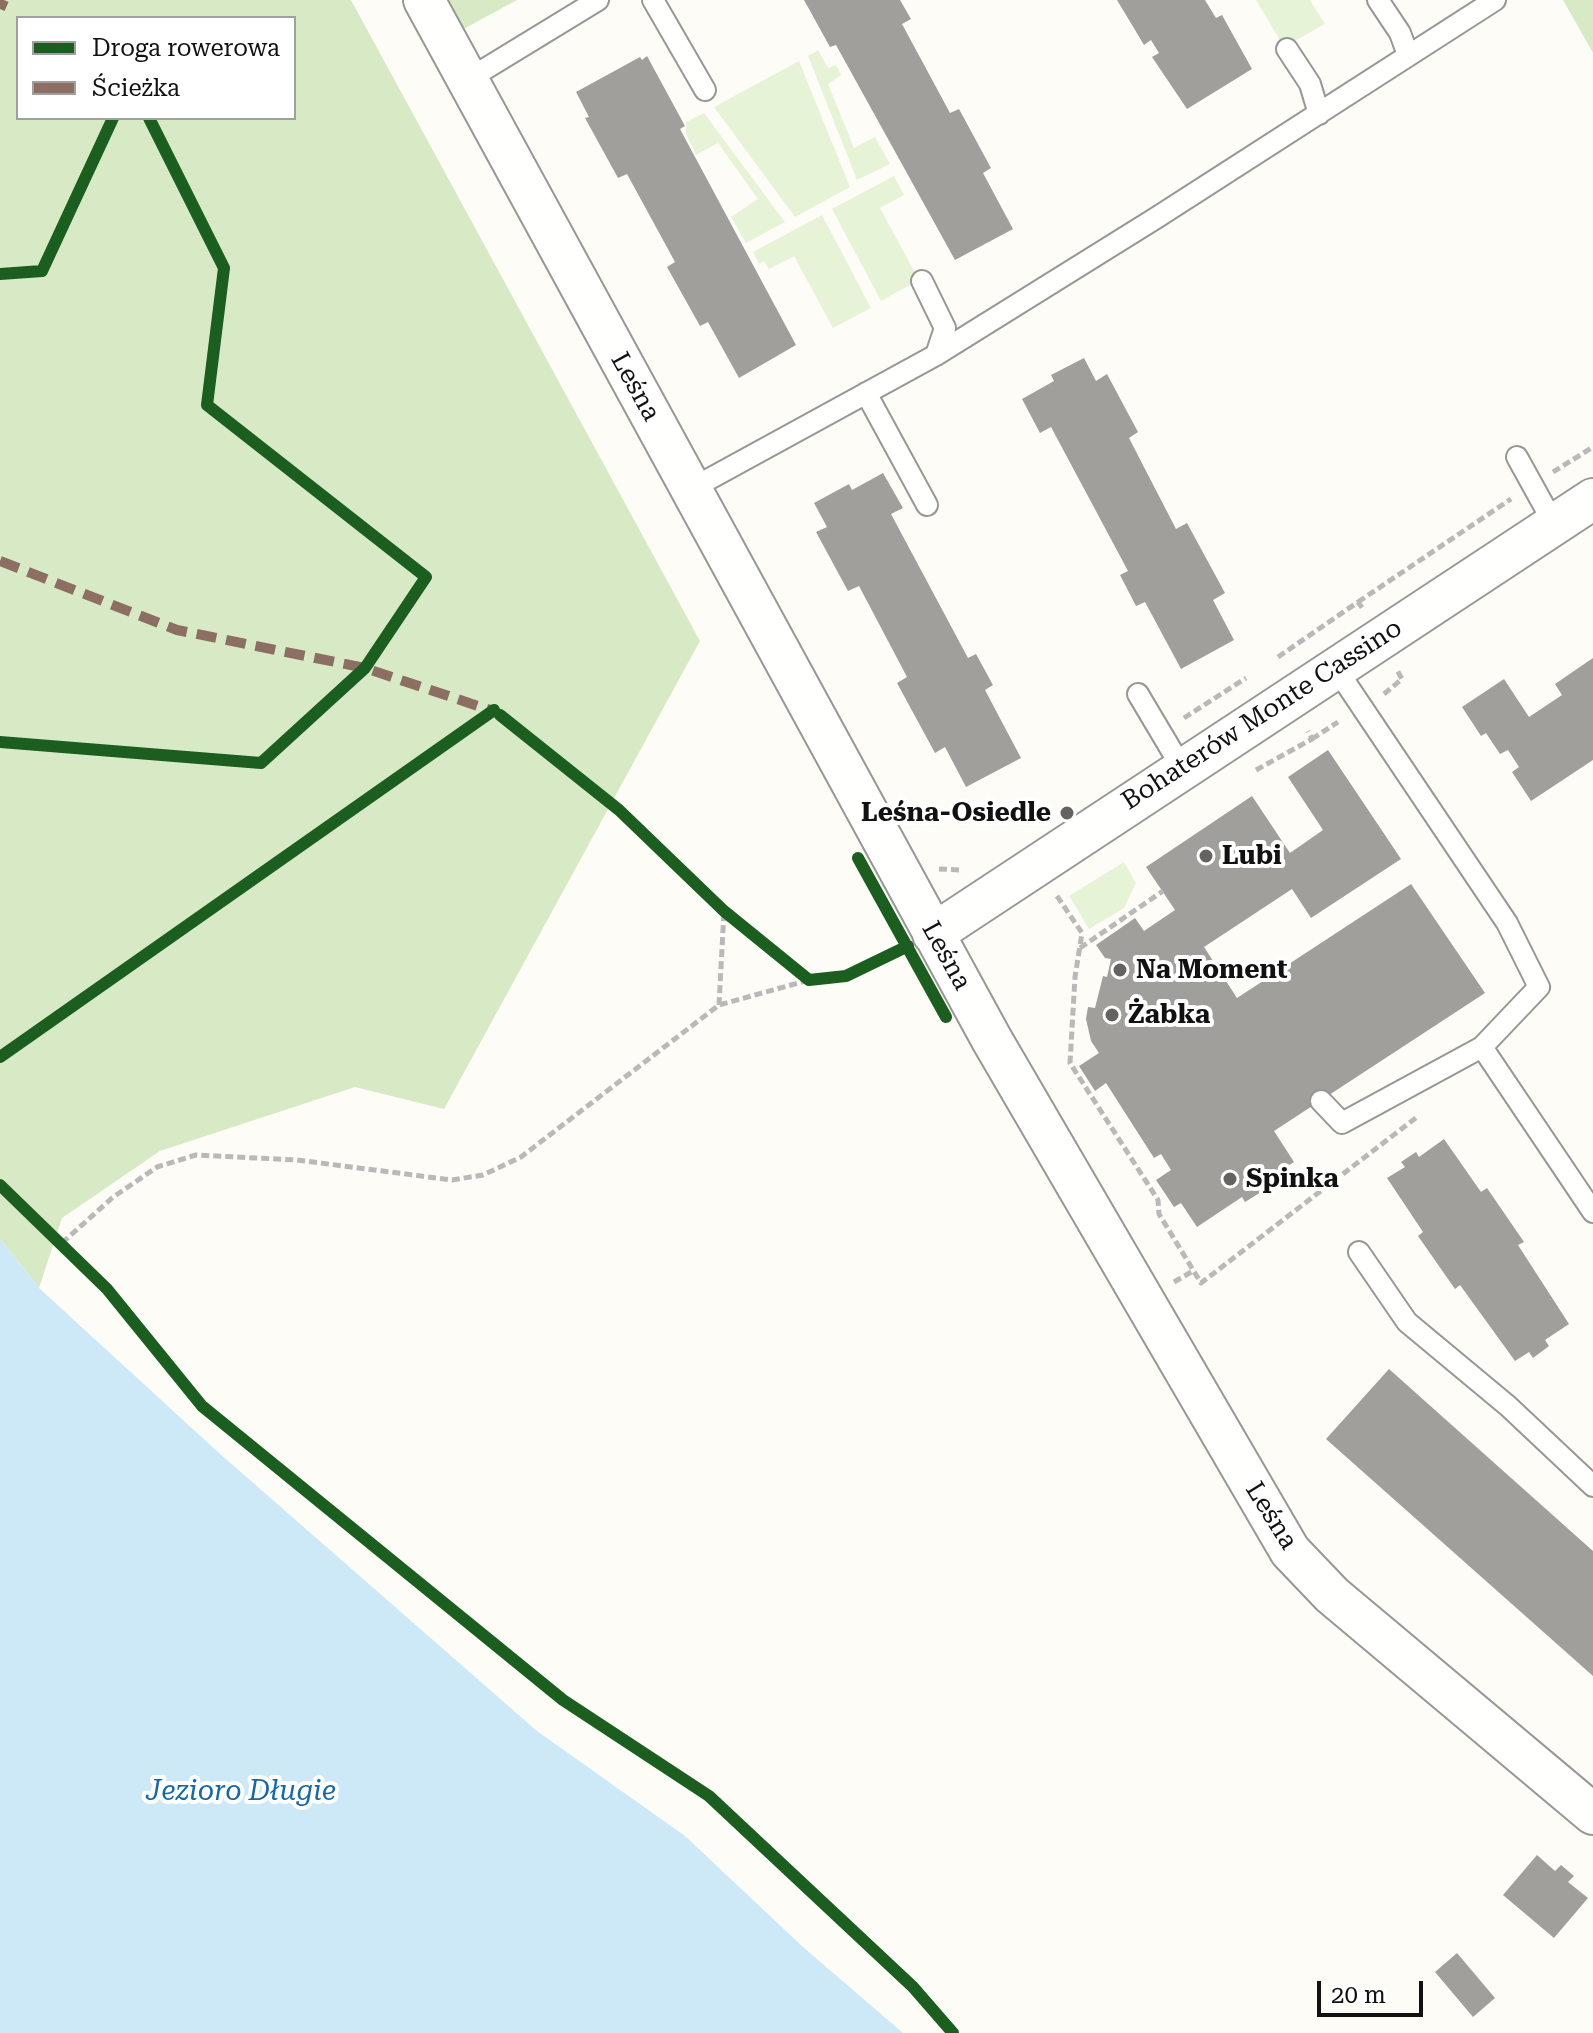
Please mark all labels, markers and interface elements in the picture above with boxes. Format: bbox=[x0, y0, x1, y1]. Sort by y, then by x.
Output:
legend bbox=[16, 16, 296, 120]
text: Droga rowerowa bbox=[92, 34, 280, 62]
text: Ścieżka bbox=[92, 74, 180, 102]
street label: Leśna bbox=[603, 347, 667, 427]
street label: Bohaterów Monte Cassino bbox=[1116, 613, 1408, 817]
place label: Leśna-Osiedle bbox=[861, 797, 1051, 829]
marker: Leśna-Osiedle bbox=[1058, 804, 1076, 822]
place label: Lubi bbox=[1222, 840, 1282, 872]
marker: Lubi bbox=[1197, 847, 1215, 865]
street label: Leśna bbox=[914, 916, 978, 996]
place label: Na Moment bbox=[1136, 954, 1287, 986]
marker: Na Moment bbox=[1111, 961, 1129, 979]
place label: Żabka bbox=[1128, 999, 1210, 1031]
marker: Żabka bbox=[1103, 1006, 1121, 1024]
place label: Spinka bbox=[1246, 1163, 1339, 1195]
marker: Spinka bbox=[1221, 1170, 1239, 1188]
street label: Leśna bbox=[1238, 1476, 1304, 1556]
water label: Jezioro Długie bbox=[146, 1775, 336, 1809]
scale bar bbox=[1321, 1965, 1427, 2015]
text: 20 m bbox=[1331, 1981, 1386, 2009]

